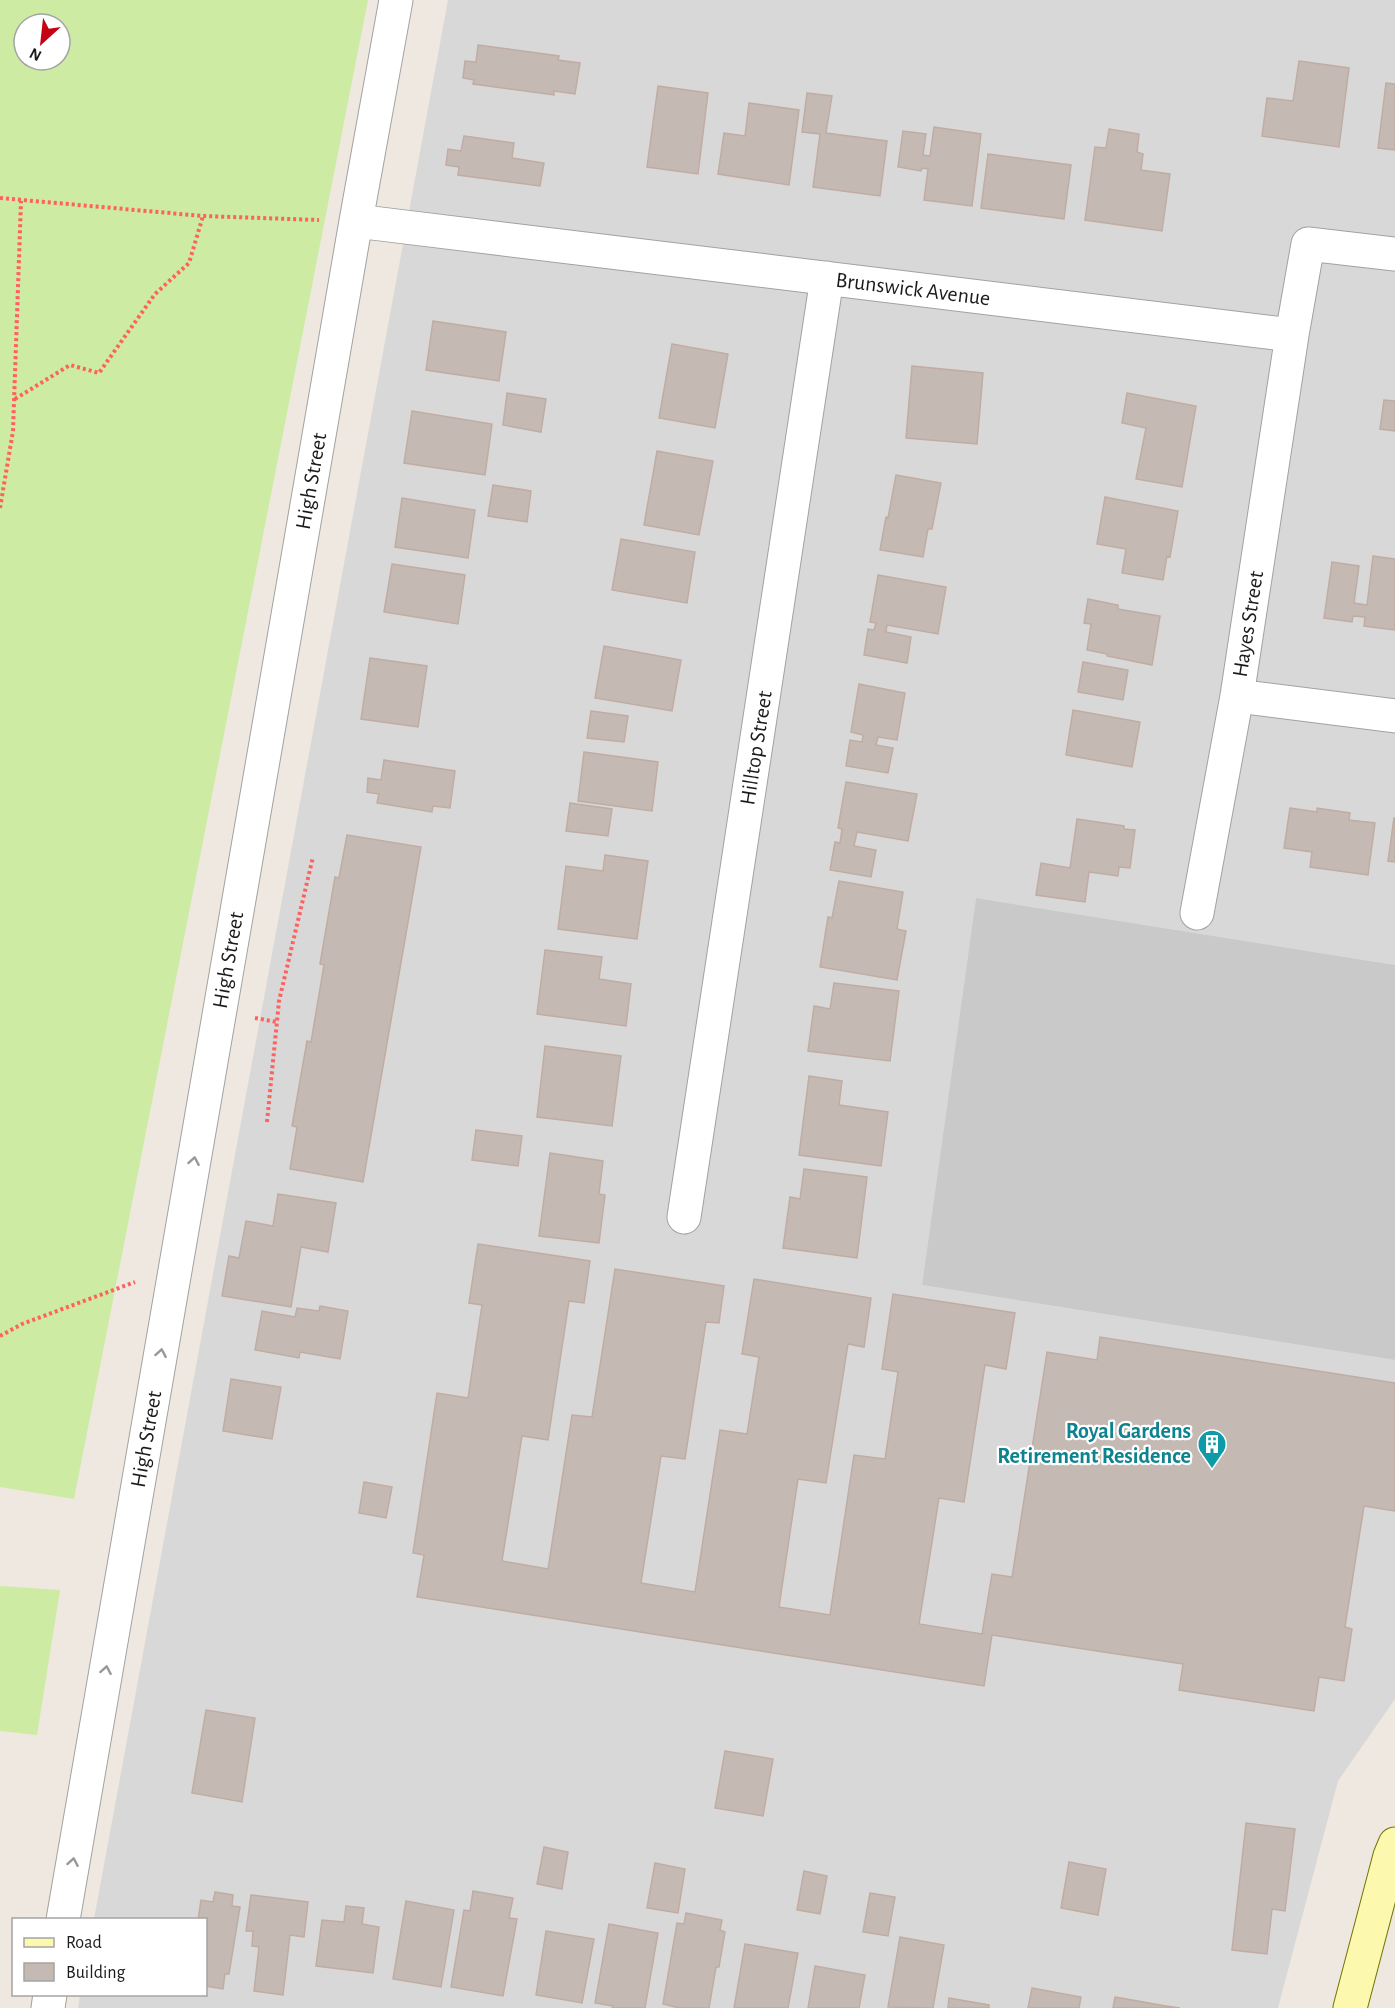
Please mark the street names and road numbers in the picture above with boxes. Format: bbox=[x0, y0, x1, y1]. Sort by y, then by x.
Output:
street label: Brunswick Avenue bbox=[834, 269, 992, 309]
street label: High Street bbox=[292, 431, 330, 531]
street label: Hayes Street bbox=[1229, 569, 1267, 679]
street label: Hilltop Street bbox=[736, 689, 776, 807]
street label: High Street bbox=[209, 910, 247, 1010]
street label: High Street bbox=[127, 1389, 165, 1489]

